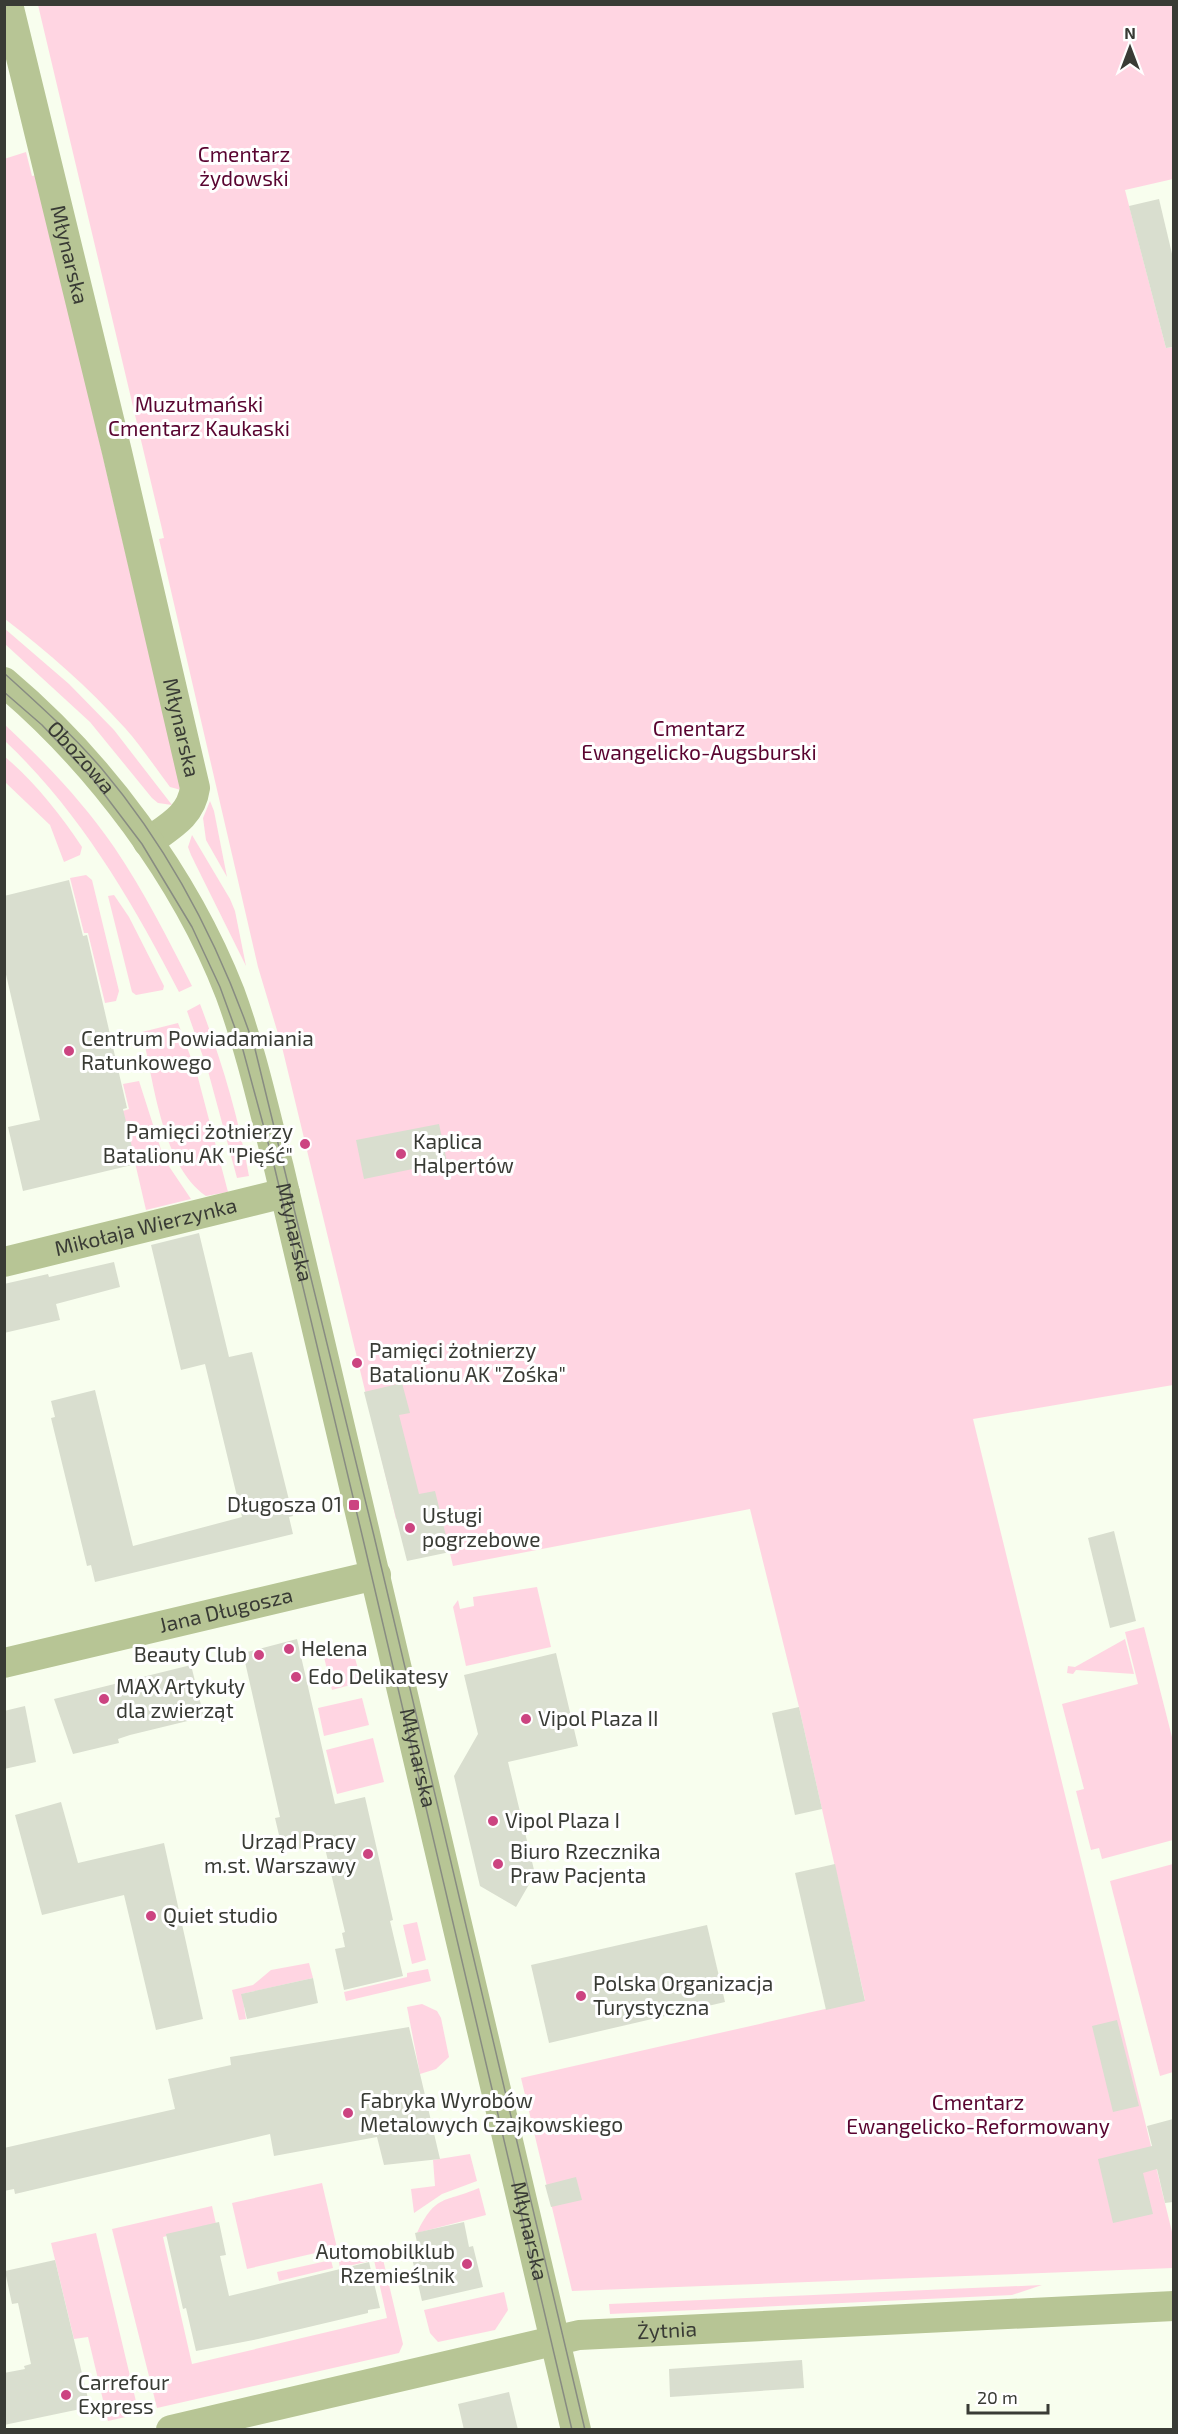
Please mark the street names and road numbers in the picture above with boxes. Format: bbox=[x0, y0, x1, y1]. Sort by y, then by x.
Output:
street label: Młynarska bbox=[46, 202, 95, 306]
street label: Młynarska bbox=[159, 675, 206, 779]
street label: Obozowa bbox=[43, 715, 121, 798]
street label: Młynarska bbox=[272, 1180, 319, 1284]
street label: Mikołaja Wierzynka bbox=[52, 1191, 239, 1260]
street label: Jana Długosza bbox=[156, 1581, 295, 1637]
street label: Młynarska bbox=[396, 1706, 443, 1810]
street label: Młynarska bbox=[507, 2179, 554, 2283]
street label: Żytnia bbox=[636, 2315, 697, 2343]

